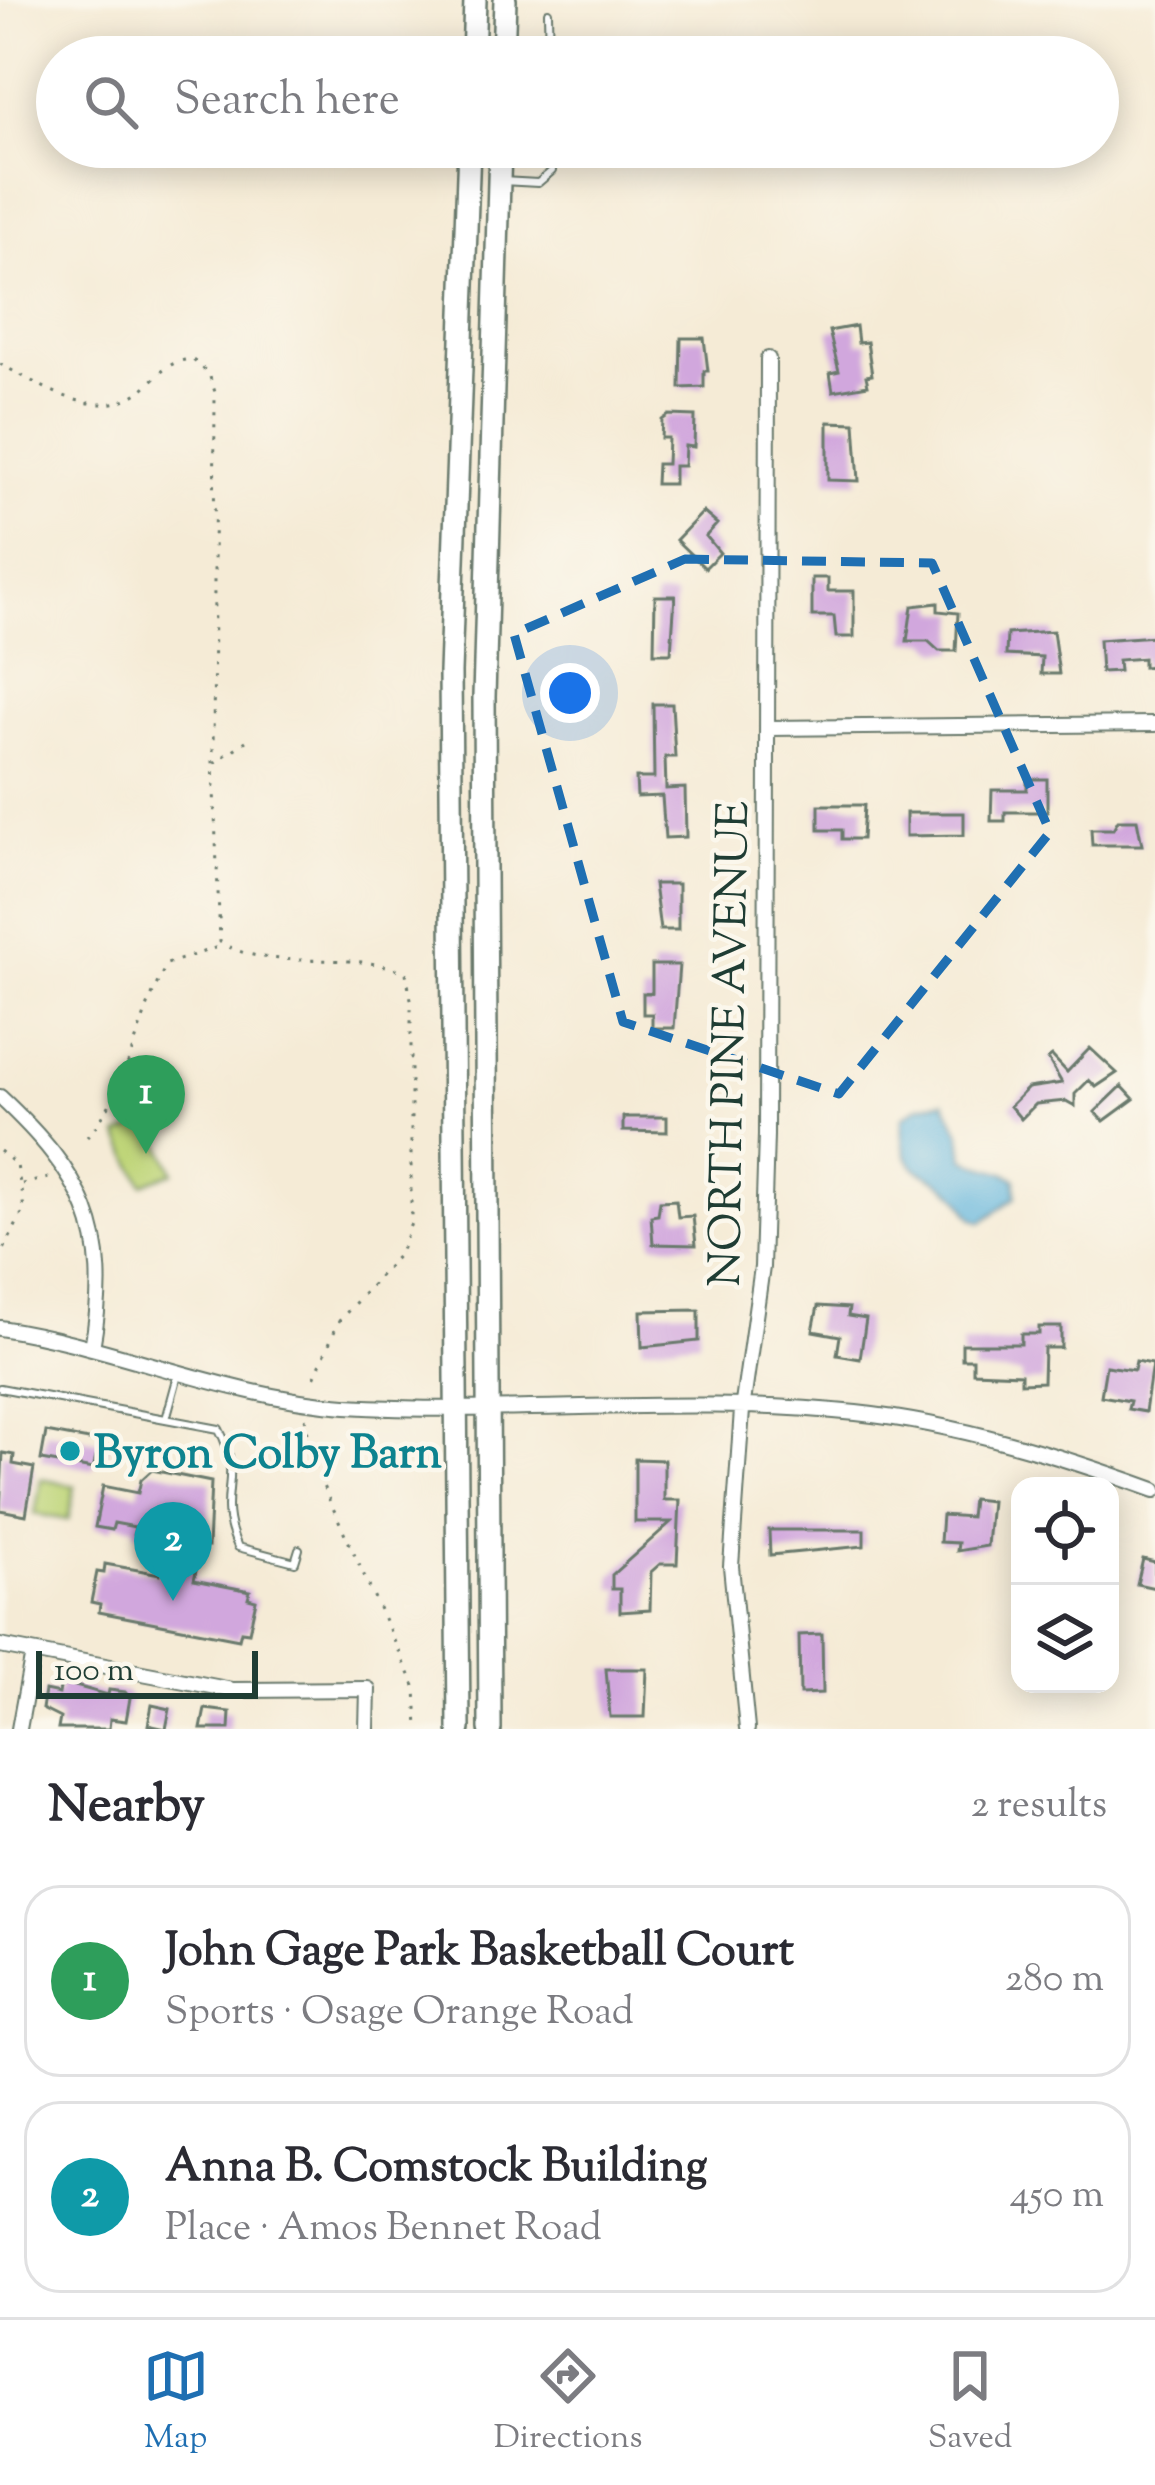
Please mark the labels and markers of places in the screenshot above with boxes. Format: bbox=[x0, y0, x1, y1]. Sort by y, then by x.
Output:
pin: 1 bbox=[107, 1055, 185, 1154]
place label: Byron Colby Barn bbox=[94, 1424, 442, 1489]
marker: Byron Colby Barn bbox=[57, 1438, 83, 1464]
pin: 2 bbox=[134, 1502, 212, 1601]

